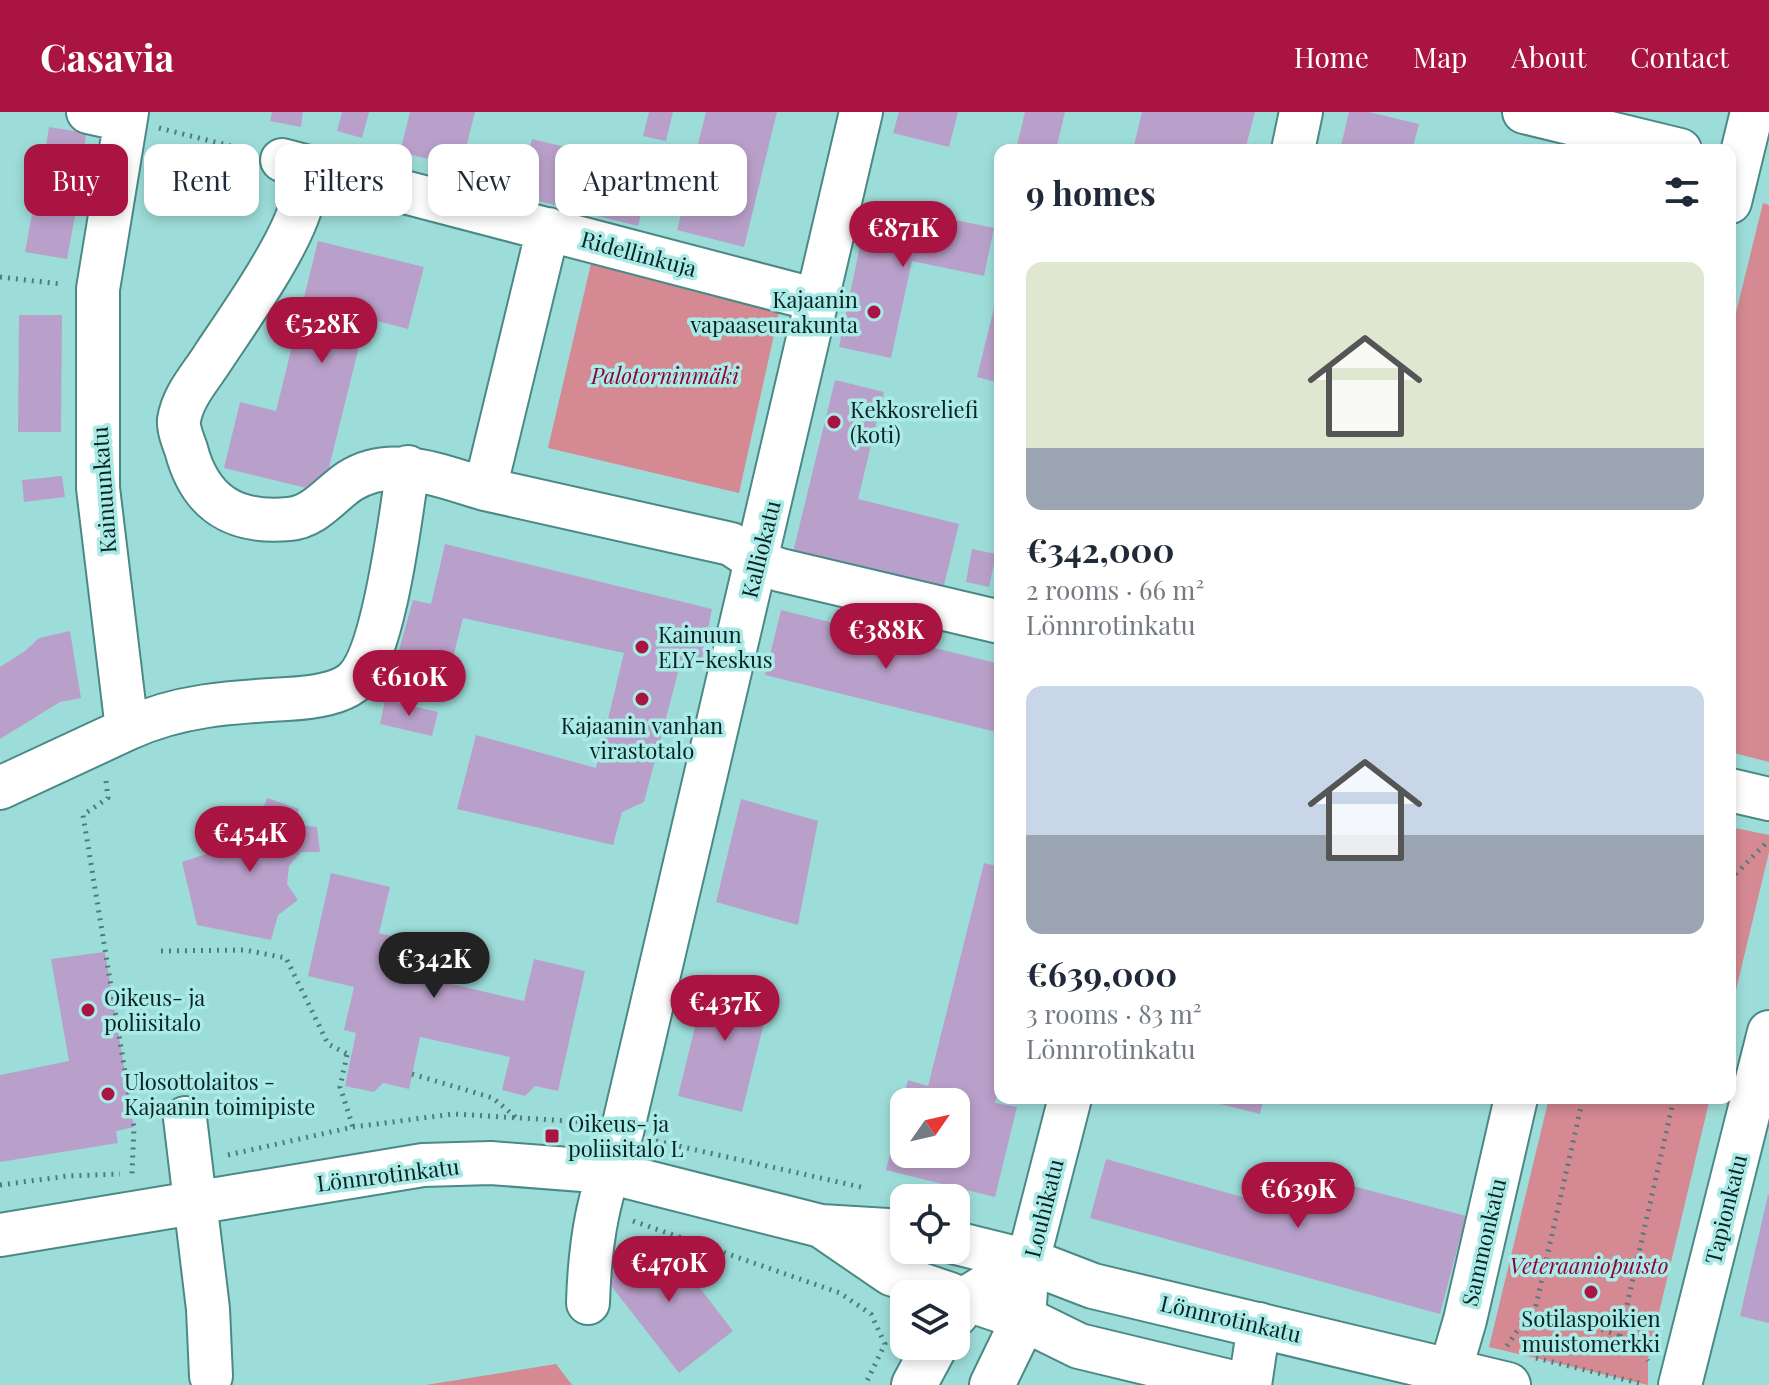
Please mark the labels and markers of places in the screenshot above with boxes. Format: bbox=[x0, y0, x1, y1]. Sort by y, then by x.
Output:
pin: €871K bbox=[847, 201, 959, 269]
place label: Kajaanin vapaaseurakunta bbox=[689, 284, 858, 339]
pin: €528K bbox=[266, 297, 378, 365]
marker: Kajaanin vapaaseurakunta bbox=[865, 303, 883, 321]
place label: Kekkosreliefi (koti) bbox=[850, 394, 979, 449]
marker: Kekkosreliefi (koti) bbox=[825, 413, 843, 431]
pin: €388K bbox=[830, 603, 942, 671]
place label: Kainuun ELY-keskus bbox=[658, 619, 773, 674]
marker: Kainuun ELY-keskus bbox=[633, 638, 651, 656]
pin: €610K bbox=[353, 650, 465, 718]
marker: Kajaanin vanhan virastotalo bbox=[633, 690, 651, 708]
place label: Kajaanin vanhan virastotalo bbox=[561, 710, 723, 765]
pin: €454K bbox=[194, 806, 306, 874]
pin: €342K bbox=[378, 932, 490, 1000]
pin: €437K bbox=[669, 975, 781, 1043]
place label: Oikeus- ja poliisitalo bbox=[104, 982, 205, 1037]
marker: Oikeus- ja poliisitalo bbox=[79, 1001, 97, 1019]
place label: Ulosottolaitos - Kajaanin toimipiste bbox=[124, 1066, 315, 1121]
marker: Ulosottolaitos - Kajaanin toimipiste bbox=[99, 1085, 117, 1103]
place label: Oikeus- ja poliisitalo L bbox=[568, 1108, 683, 1163]
marker: Oikeus- ja poliisitalo L bbox=[543, 1127, 561, 1145]
pin: €639K bbox=[1242, 1162, 1354, 1230]
pin: €470K bbox=[613, 1236, 725, 1304]
marker: Sotilaspoikien muistomerkki bbox=[1582, 1283, 1600, 1301]
place label: Sotilaspoikien muistomerkki bbox=[1521, 1303, 1661, 1358]

